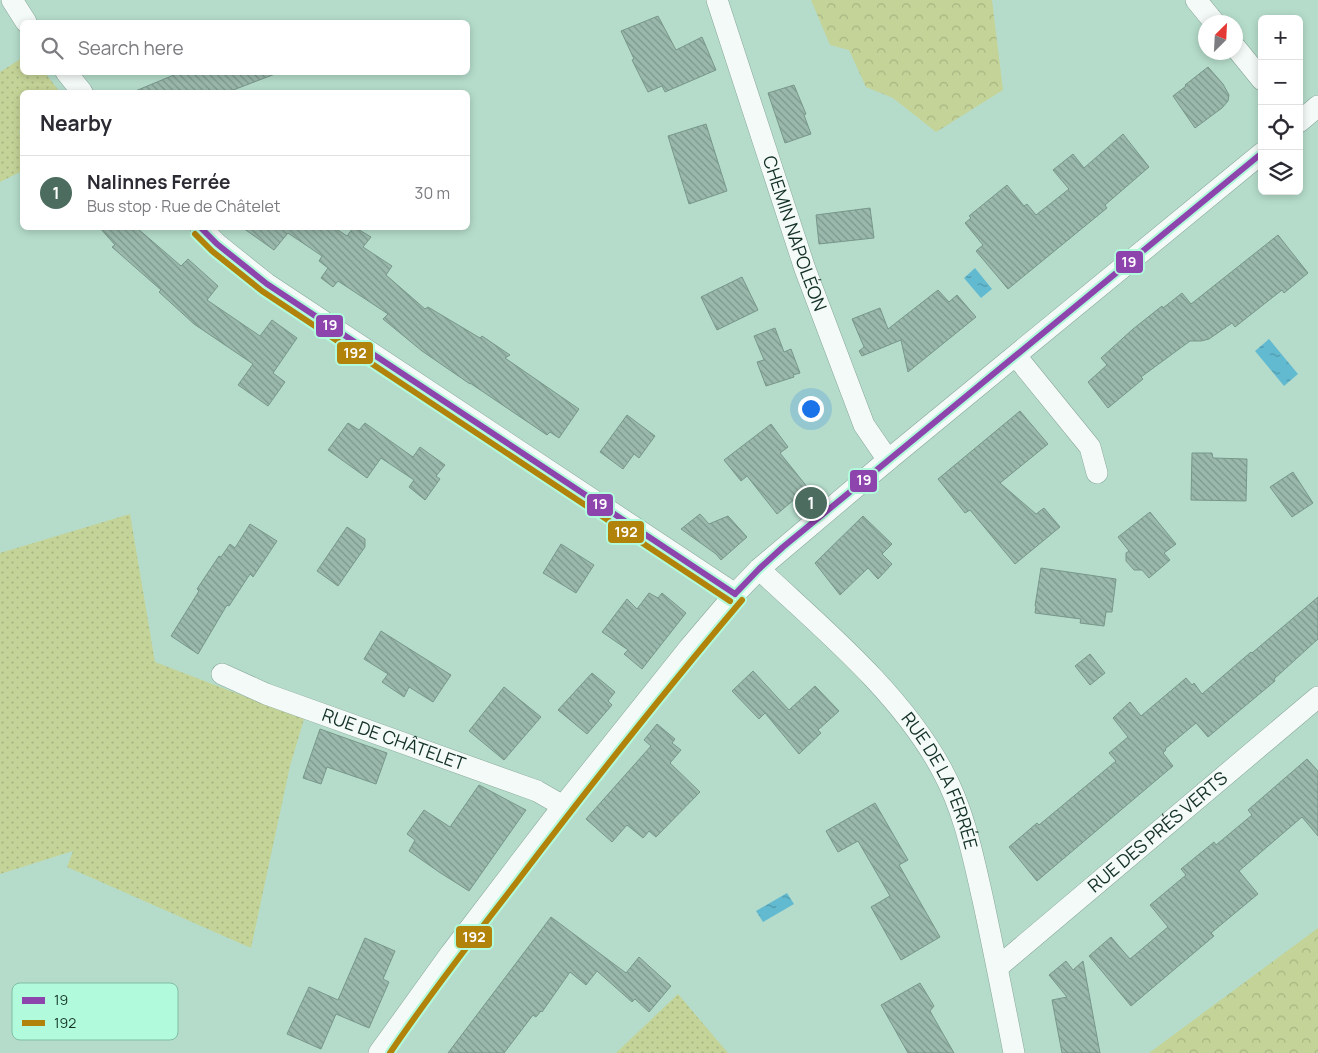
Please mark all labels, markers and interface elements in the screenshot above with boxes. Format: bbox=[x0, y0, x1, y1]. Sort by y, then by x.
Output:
north arrow bbox=[1198, 15, 1243, 60]
map controls bbox=[1258, 15, 1303, 195]
button: + bbox=[1258, 15, 1303, 60]
search box bbox=[20, 20, 470, 75]
icon: search bbox=[38, 34, 66, 62]
text: Search here bbox=[78, 35, 184, 61]
button: − bbox=[1258, 60, 1303, 105]
button: locate bbox=[1258, 105, 1303, 150]
text: Nearby bbox=[40, 109, 112, 137]
button: layers bbox=[1258, 150, 1303, 195]
street label: CHEMIN NAPOLÉON bbox=[758, 152, 833, 314]
text: Nalinnes Ferrée bbox=[87, 169, 231, 195]
text: 1 bbox=[52, 182, 60, 204]
text: 30 m bbox=[415, 182, 450, 204]
text: Bus stop · Rue de Châtelet bbox=[87, 195, 280, 217]
line badge: 19 bbox=[1115, 250, 1144, 274]
text: 19 bbox=[1122, 252, 1136, 271]
line badge: 19 bbox=[315, 314, 344, 338]
text: 19 bbox=[323, 315, 337, 334]
line badge: 192 bbox=[336, 341, 374, 365]
text: 192 bbox=[343, 343, 367, 362]
your location bbox=[798, 396, 824, 422]
line badge: 19 bbox=[849, 469, 878, 493]
text: 19 bbox=[857, 470, 871, 489]
pin: 1 bbox=[795, 484, 827, 522]
line badge: 19 bbox=[586, 493, 614, 517]
text: 19 bbox=[593, 494, 607, 513]
line badge: 192 bbox=[607, 520, 645, 544]
text: 192 bbox=[614, 522, 638, 541]
street label: RUE DE CHÂTELET bbox=[319, 702, 469, 776]
street label: RUE DE LA FERRÉE bbox=[897, 707, 984, 852]
street label: RUE DES PRÉS VERTS bbox=[1082, 766, 1232, 897]
line badge: 192 bbox=[455, 925, 493, 949]
text: 192 bbox=[462, 927, 486, 946]
legend bbox=[12, 983, 178, 1040]
text: 19 bbox=[54, 990, 68, 1009]
text: 192 bbox=[54, 1013, 76, 1032]

